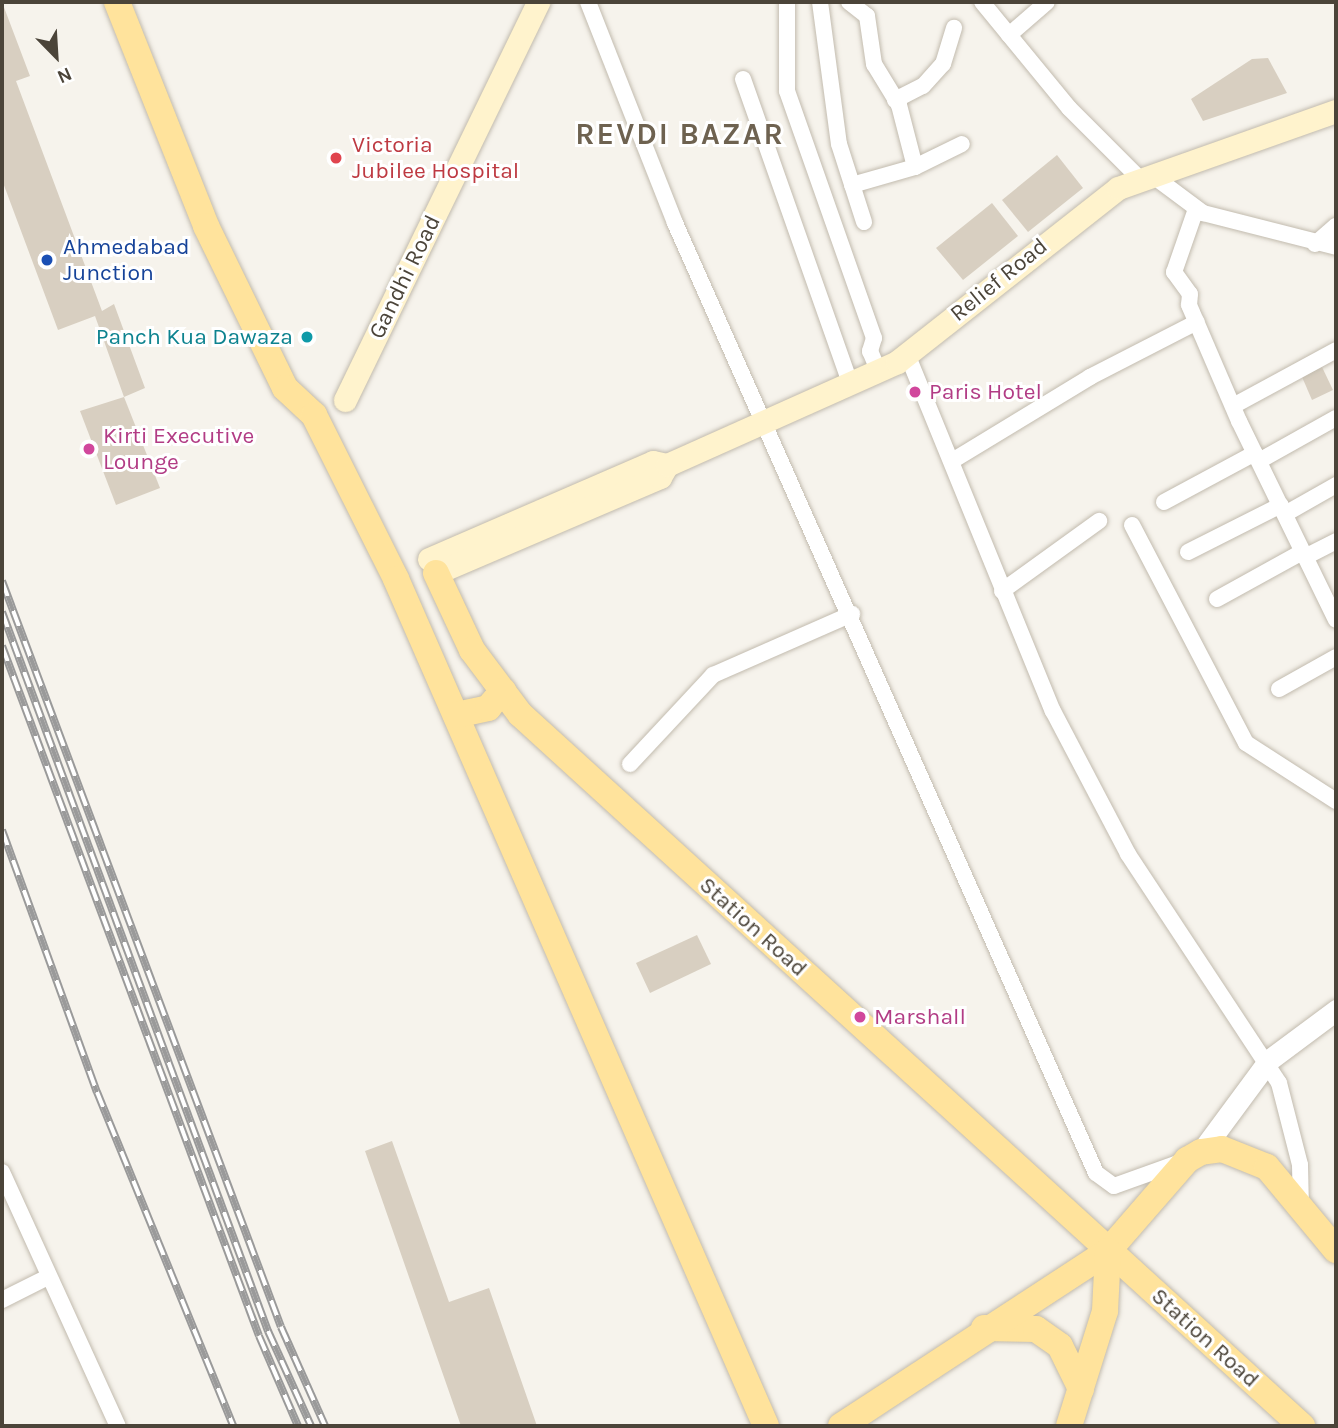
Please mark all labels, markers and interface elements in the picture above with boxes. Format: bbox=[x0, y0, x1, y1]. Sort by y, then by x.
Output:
north arrow bbox=[21, 21, 91, 91]
text: N bbox=[54, 62, 75, 88]
district label: REVDI BAZAR bbox=[577, 116, 783, 152]
place label: Victoria Jubilee Hospital bbox=[352, 131, 519, 185]
marker: Victoria Jubilee Hospital bbox=[326, 148, 346, 168]
street label: Gandhi Road bbox=[363, 211, 447, 343]
street label: Relief Road bbox=[945, 232, 1053, 328]
place label: Ahmedabad Junction bbox=[63, 233, 190, 287]
marker: Ahmedabad Junction bbox=[37, 250, 57, 270]
place label: Panch Kua Dawaza bbox=[96, 323, 293, 351]
marker: Panch Kua Dawaza bbox=[299, 329, 315, 345]
place label: Paris Hotel bbox=[929, 378, 1042, 406]
marker: Paris Hotel bbox=[907, 384, 923, 400]
place label: Kirti Executive Lounge bbox=[103, 422, 254, 476]
marker: Kirti Executive Lounge bbox=[81, 441, 97, 457]
street label: Station Road bbox=[693, 871, 813, 983]
place label: Marshall bbox=[874, 1003, 966, 1031]
marker: Marshall bbox=[852, 1009, 868, 1025]
street label: Station Road bbox=[1145, 1282, 1265, 1394]

